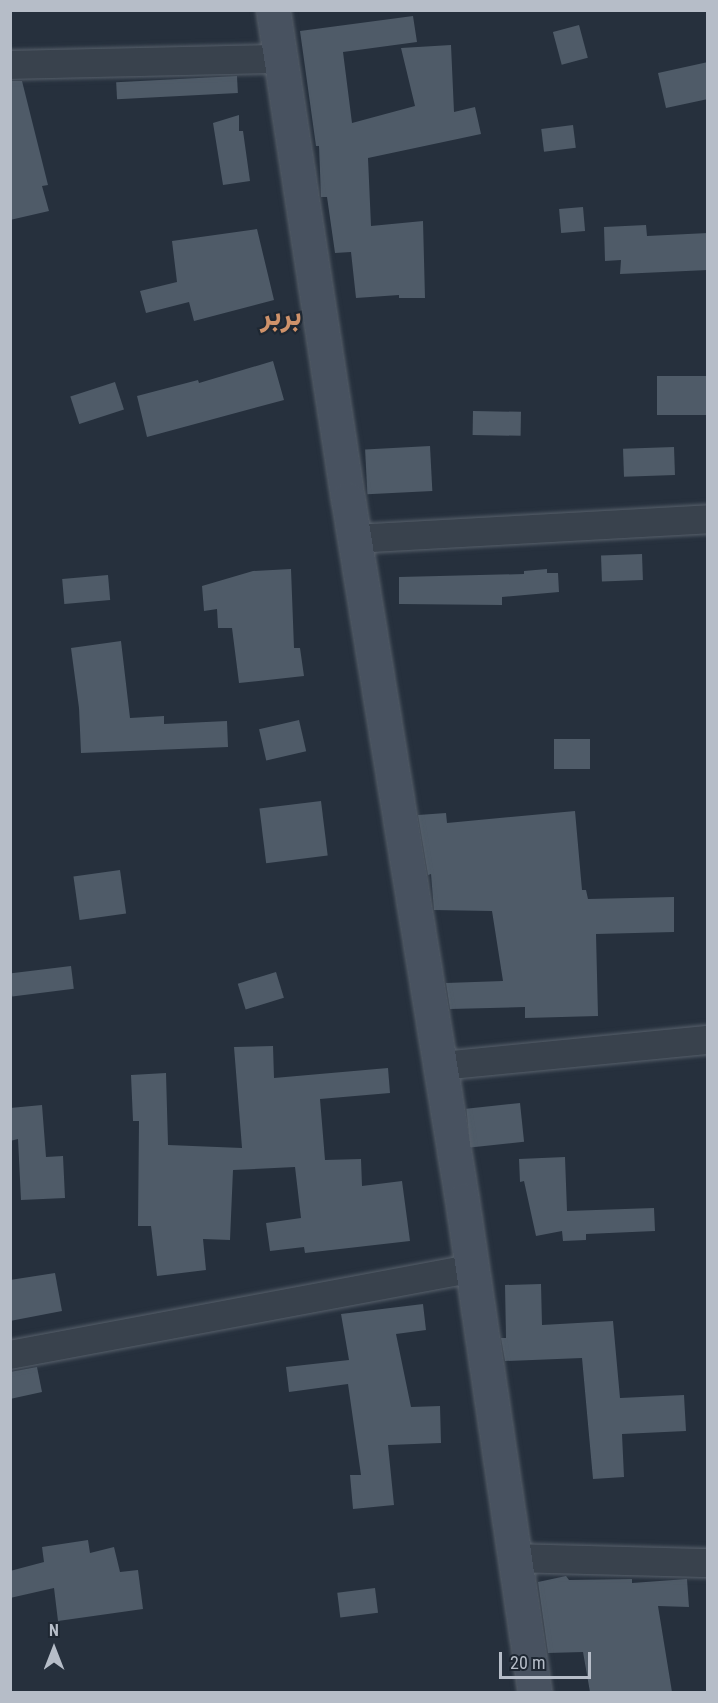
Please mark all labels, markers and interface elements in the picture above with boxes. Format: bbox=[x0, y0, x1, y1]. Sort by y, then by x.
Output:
district label: بربر bbox=[260, 297, 302, 333]
north arrow bbox=[24, 1619, 84, 1679]
text: N bbox=[49, 1621, 59, 1640]
scale bar bbox=[502, 1640, 594, 1678]
text: 20 m bbox=[510, 1652, 545, 1673]

